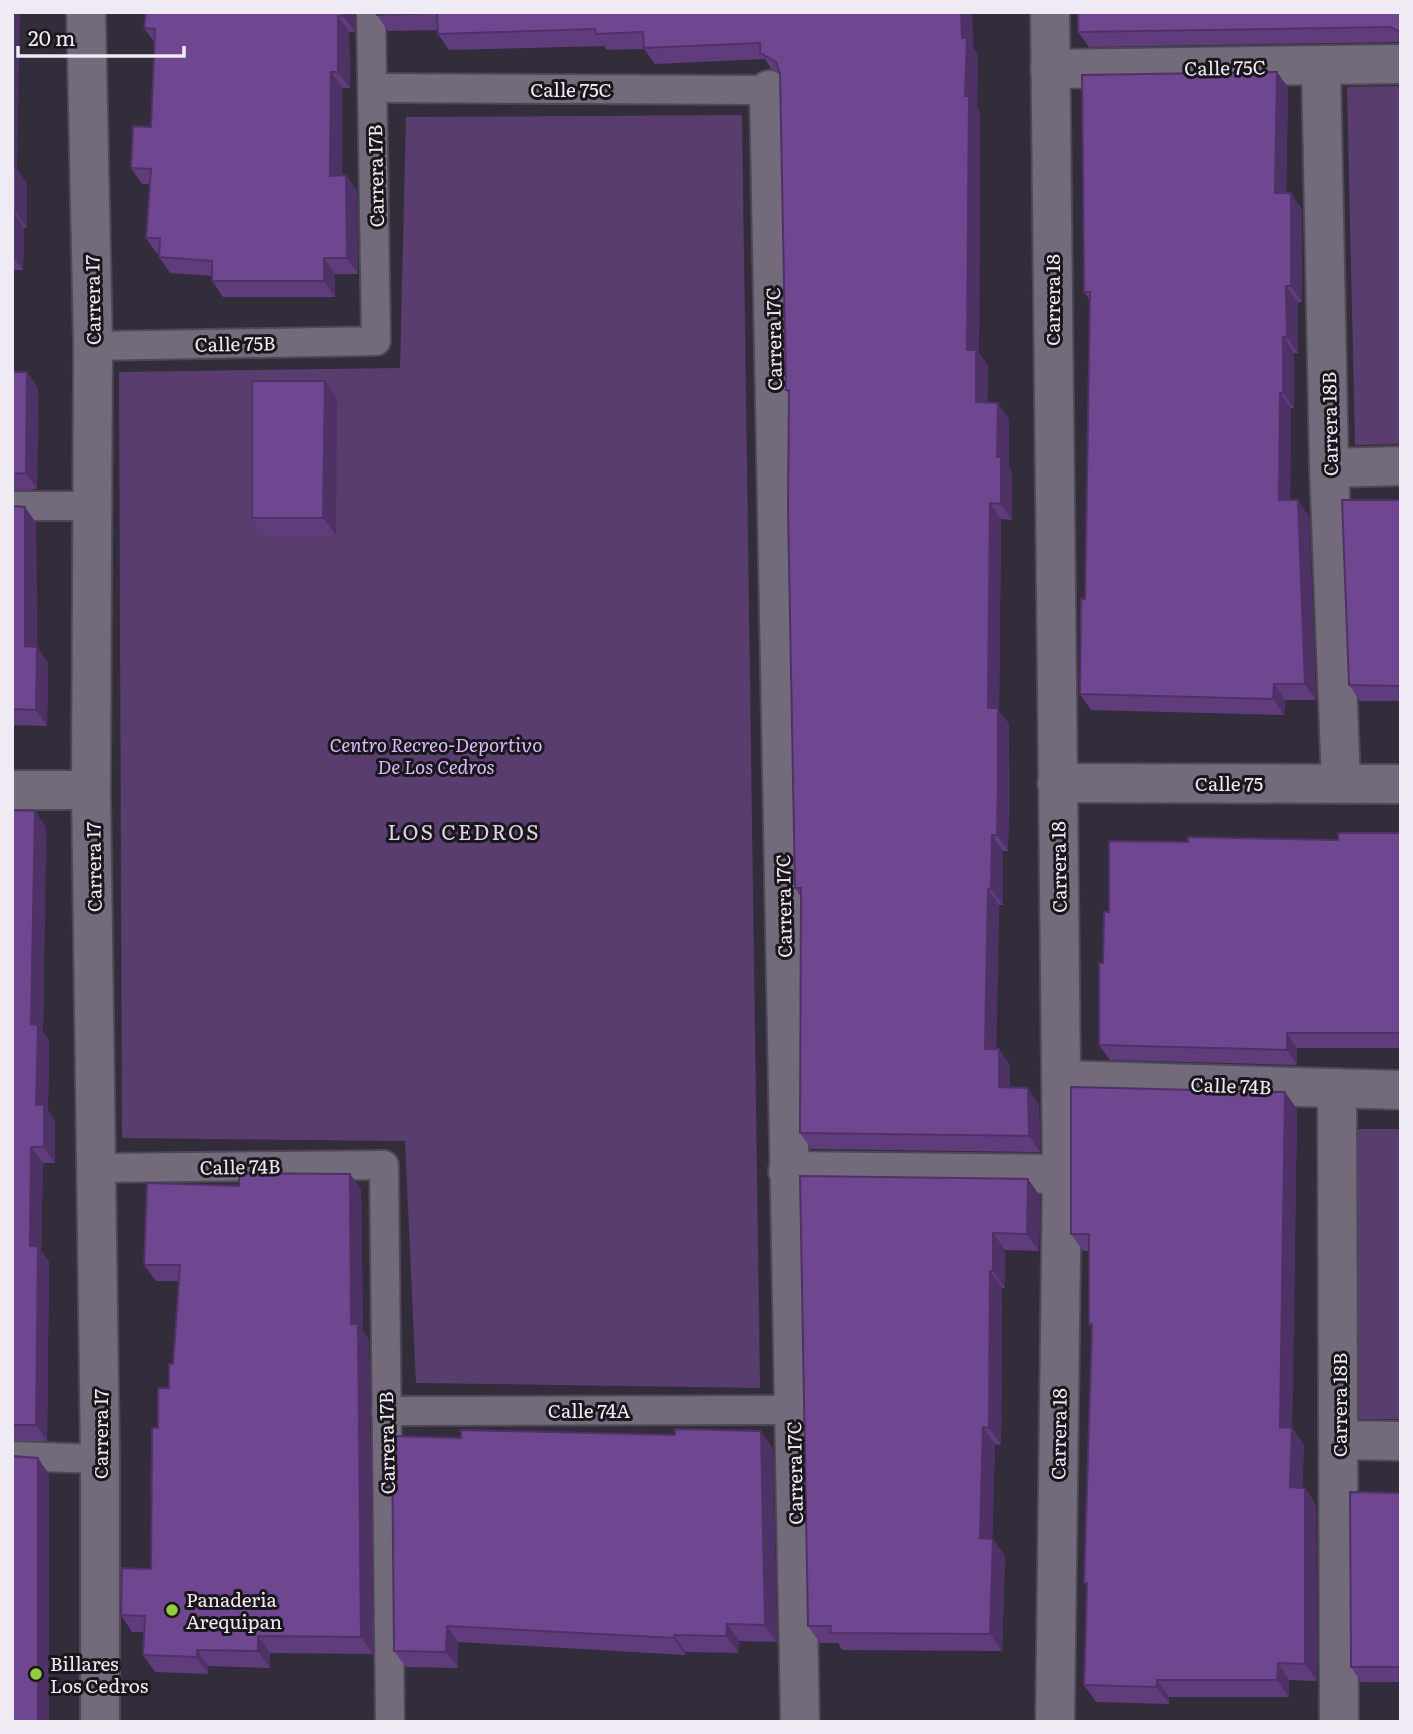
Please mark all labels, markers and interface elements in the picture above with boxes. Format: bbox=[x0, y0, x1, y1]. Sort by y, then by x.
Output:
scale bar bbox=[18, 14, 184, 58]
text: 20 m bbox=[28, 21, 75, 52]
street label: Calle 75C bbox=[1184, 52, 1266, 82]
street label: Calle 75C bbox=[530, 75, 612, 103]
street label: Carrera 17B bbox=[360, 124, 390, 228]
street label: Carrera 17 bbox=[77, 254, 107, 345]
street label: Carrera 18 bbox=[1038, 254, 1066, 346]
street label: Carrera 17C bbox=[758, 287, 788, 391]
street label: Calle 75B bbox=[194, 328, 276, 358]
street label: Carrera 18B bbox=[1314, 372, 1344, 476]
park label: Centro Recreo-Deportivo De Los Cedros bbox=[329, 730, 543, 780]
street label: Calle 75 bbox=[1195, 769, 1264, 797]
district label: LOS CEDROS bbox=[388, 815, 540, 846]
street label: Carrera 17 bbox=[78, 821, 108, 912]
street label: Carrera 18 bbox=[1043, 821, 1073, 913]
street label: Carrera 17C bbox=[768, 854, 798, 958]
street label: Calle 74B bbox=[1190, 1070, 1272, 1100]
street label: Calle 74B bbox=[199, 1151, 281, 1181]
street label: Carrera 18B bbox=[1325, 1353, 1353, 1457]
street label: Carrera 17 bbox=[86, 1388, 114, 1479]
street label: Carrera 18 bbox=[1043, 1388, 1073, 1480]
street label: Carrera 17B bbox=[371, 1391, 401, 1495]
street label: Calle 74A bbox=[548, 1396, 630, 1424]
street label: Carrera 17C bbox=[779, 1421, 809, 1525]
place label: Panaderia Arequipan bbox=[186, 1585, 282, 1635]
marker: Panaderia Arequipan bbox=[164, 1602, 180, 1618]
place label: Billares Los Cedros bbox=[50, 1649, 149, 1699]
marker: Billares Los Cedros bbox=[28, 1666, 44, 1682]

